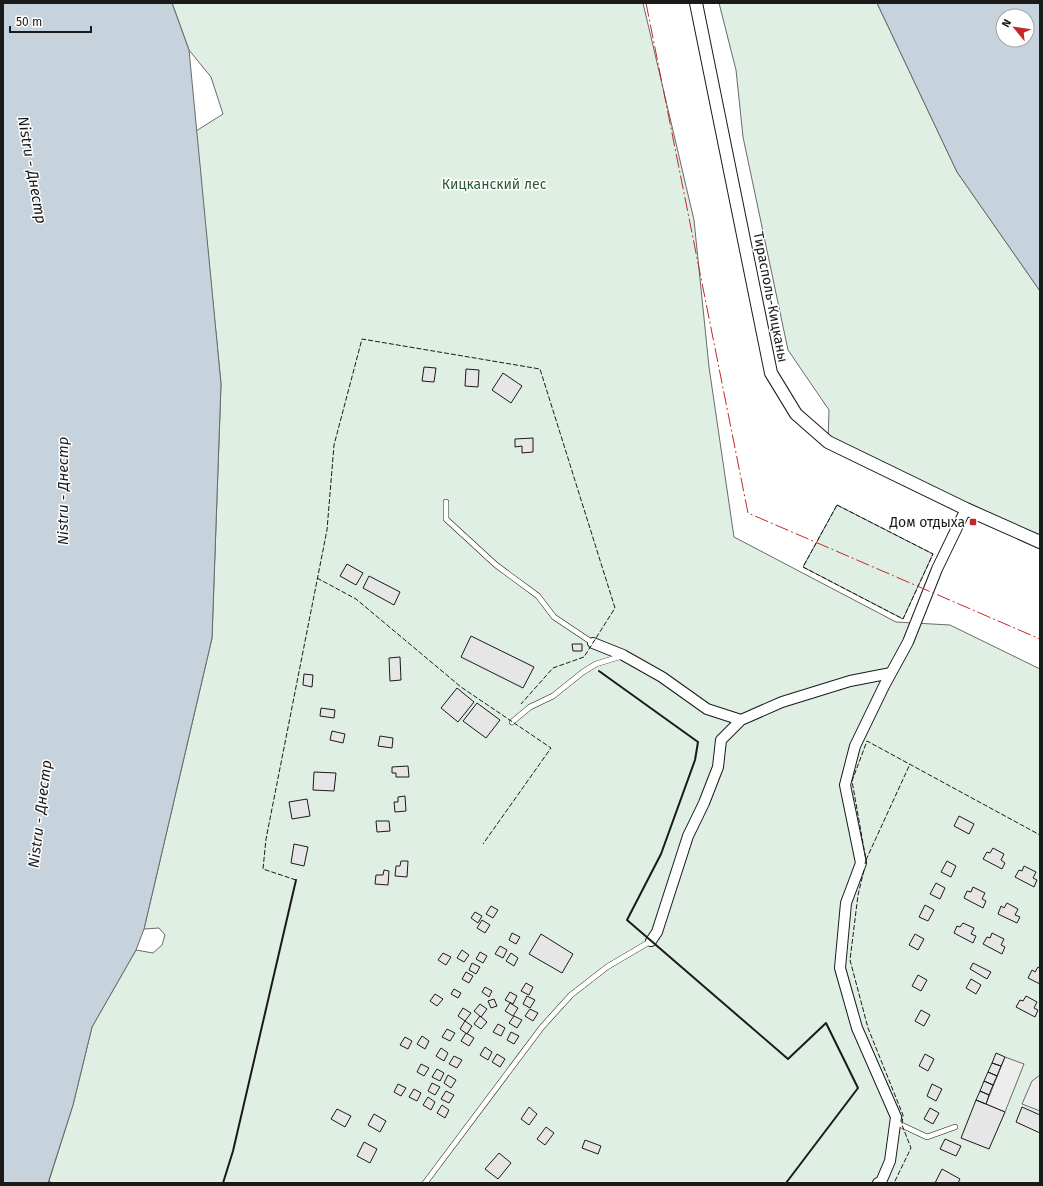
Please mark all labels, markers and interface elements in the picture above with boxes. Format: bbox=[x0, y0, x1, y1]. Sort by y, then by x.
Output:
scale bar bbox=[10, 8, 91, 34]
north arrow bbox=[995, 8, 1035, 48]
text: 50 m bbox=[16, 15, 42, 29]
text: N bbox=[999, 17, 1014, 30]
water label: Nistru - Днестр bbox=[14, 115, 50, 225]
park label: Кицканский лес bbox=[442, 176, 547, 193]
street label: Тирасполь-Кицканы bbox=[749, 230, 792, 364]
water label: Nistru - Днестр bbox=[54, 437, 72, 545]
place label: Дом отдыха bbox=[888, 514, 965, 531]
marker: Дом отдыха bbox=[968, 517, 978, 527]
water label: Nistru - Днестр bbox=[24, 759, 56, 869]

